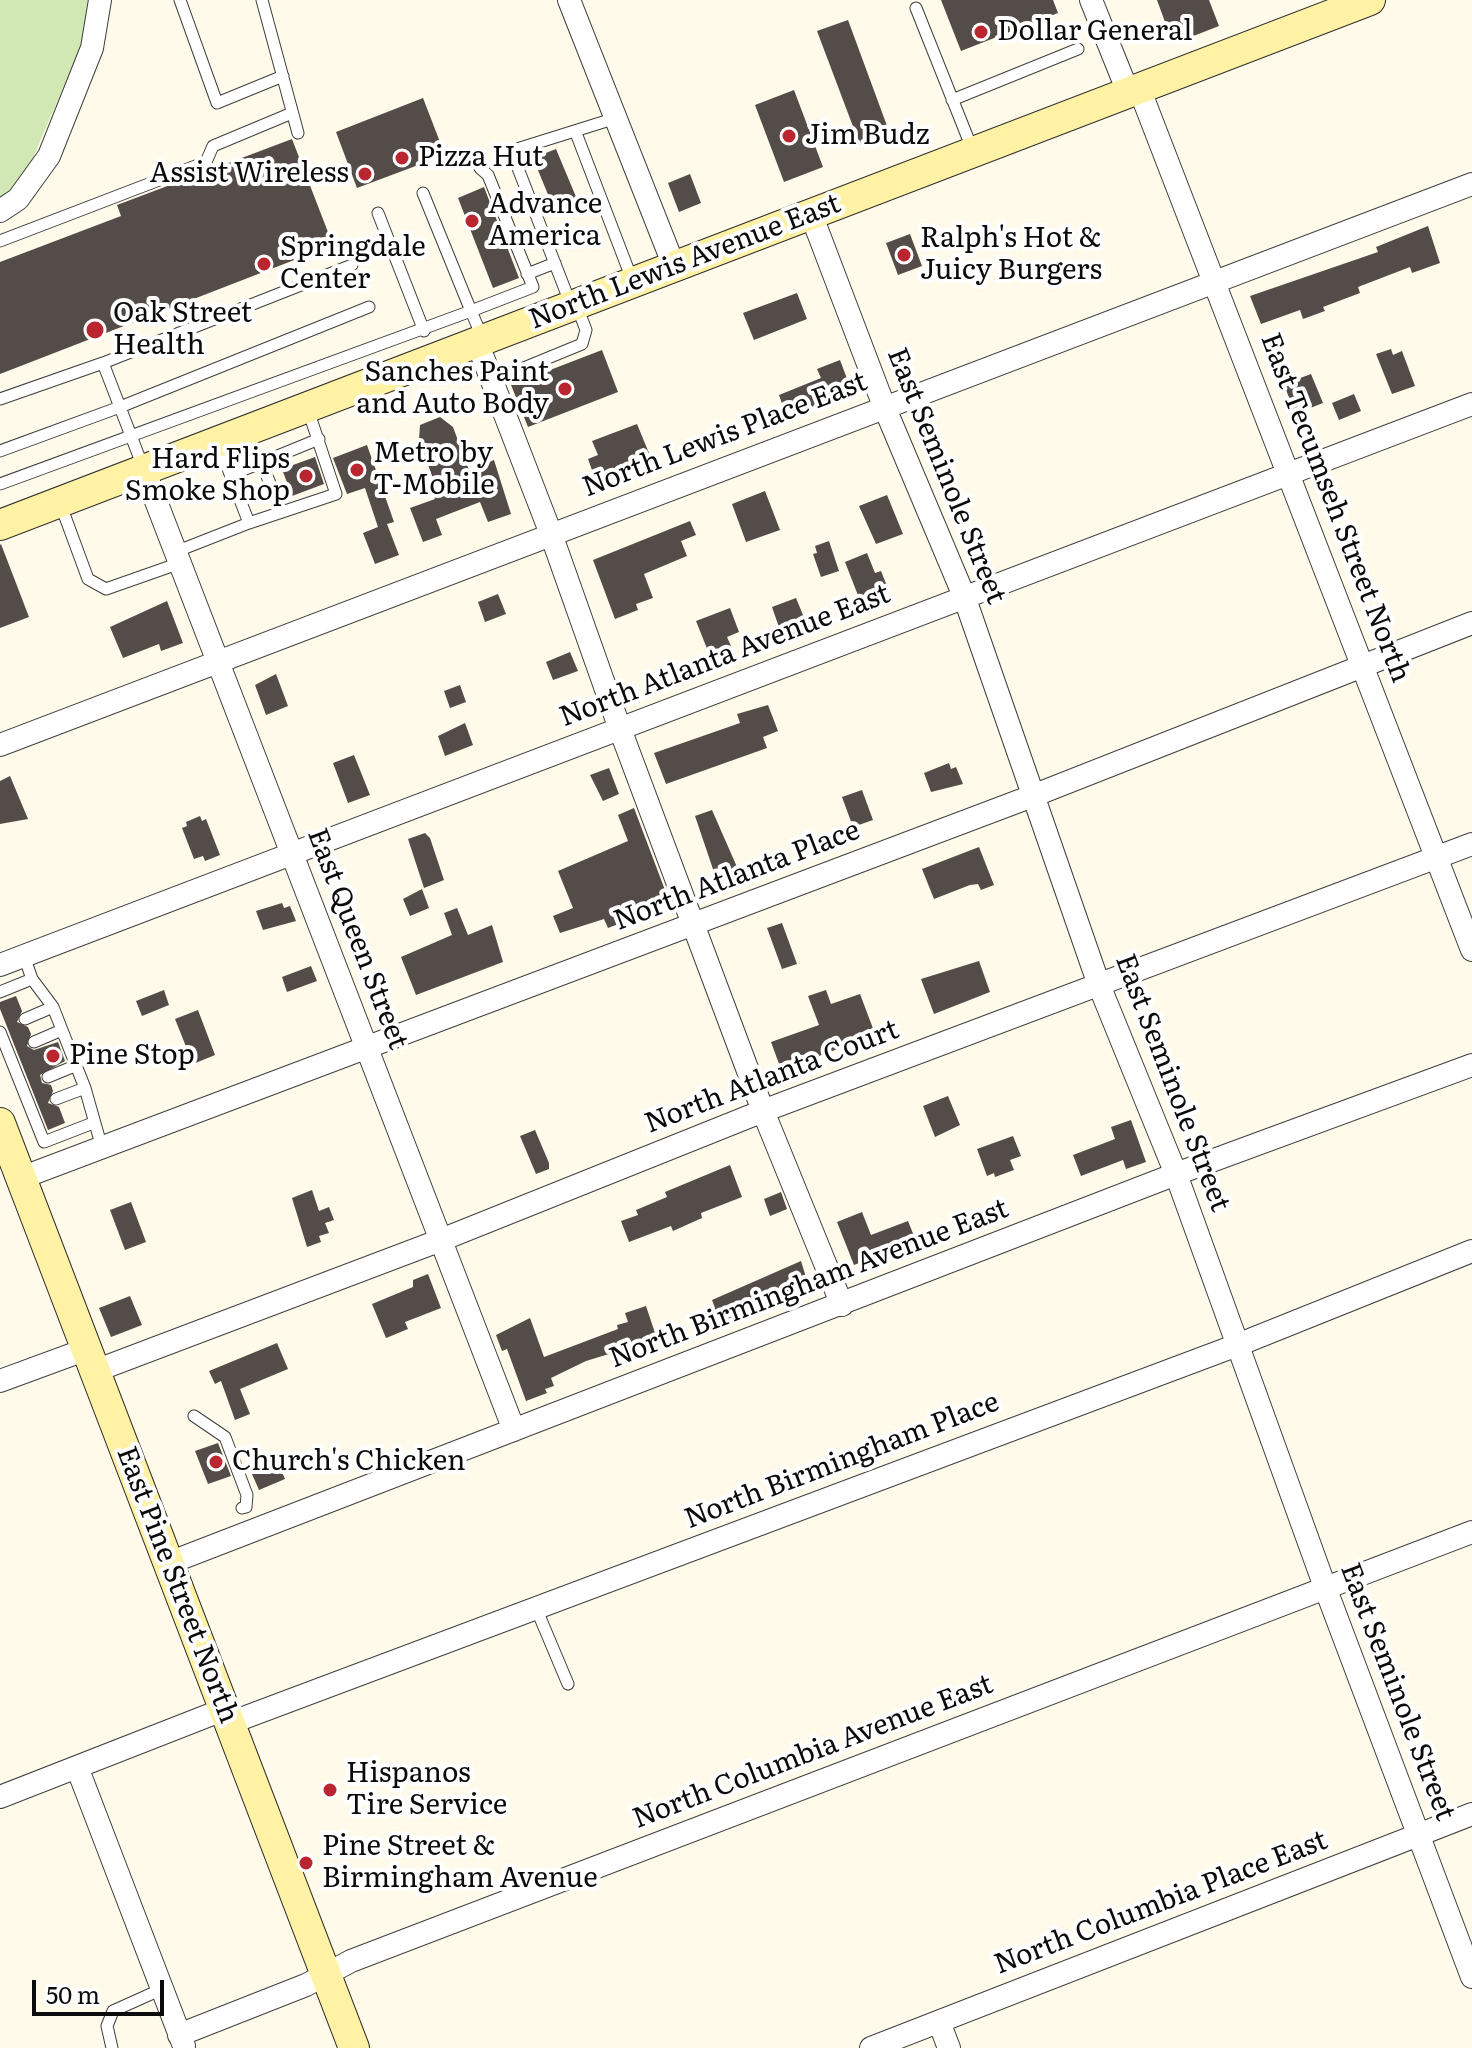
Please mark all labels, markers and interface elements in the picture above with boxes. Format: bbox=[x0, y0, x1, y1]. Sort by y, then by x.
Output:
place label: Dollar General bbox=[997, 15, 1192, 49]
marker: Dollar General bbox=[972, 23, 990, 41]
place label: Jim Budz bbox=[805, 119, 930, 153]
marker: Jim Budz bbox=[780, 127, 798, 145]
place label: Pizza Hut bbox=[418, 141, 543, 175]
marker: Pizza Hut bbox=[393, 149, 411, 167]
place label: Assist Wireless bbox=[150, 157, 349, 191]
marker: Assist Wireless bbox=[356, 165, 374, 183]
street label: North Lewis Avenue East bbox=[525, 187, 845, 337]
place label: Advance America bbox=[488, 188, 602, 254]
marker: Advance America bbox=[463, 212, 481, 230]
place label: Ralph's Hot & Juicy Burgers bbox=[920, 222, 1102, 288]
place label: Springdale Center bbox=[280, 231, 426, 297]
marker: Ralph's Hot & Juicy Burgers bbox=[895, 246, 913, 264]
marker: Springdale Center bbox=[255, 255, 273, 273]
place label: Oak Street Health bbox=[113, 297, 252, 363]
marker: Oak Street Health bbox=[84, 319, 106, 341]
street label: East Tecumseh Street North bbox=[1253, 329, 1417, 687]
street label: East Seminole Street bbox=[879, 343, 1013, 609]
place label: Sanches Paint and Auto Body bbox=[356, 356, 549, 422]
street label: North Lewis Place East bbox=[578, 365, 872, 505]
marker: Sanches Paint and Auto Body bbox=[556, 380, 574, 398]
place label: Metro by T-Mobile bbox=[373, 437, 495, 503]
place label: Hard Flips Smoke Shop bbox=[125, 443, 290, 509]
marker: Metro by T-Mobile bbox=[348, 461, 366, 479]
marker: Hard Flips Smoke Shop bbox=[297, 467, 315, 485]
street label: North Atlanta Avenue East bbox=[555, 577, 895, 735]
street label: North Atlanta Place bbox=[609, 814, 865, 938]
street label: East Queen Street bbox=[299, 824, 415, 1054]
street label: East Seminole Street bbox=[1107, 949, 1237, 1217]
street label: North Atlanta Court bbox=[640, 1013, 904, 1141]
place label: Pine Stop bbox=[69, 1039, 195, 1073]
marker: Pine Stop bbox=[44, 1047, 62, 1065]
street label: North Birmingham Avenue East bbox=[605, 1192, 1013, 1376]
street label: North Birmingham Place bbox=[680, 1385, 1004, 1537]
street label: East Pine Street North bbox=[109, 1442, 245, 1728]
place label: Church's Chicken bbox=[232, 1445, 466, 1479]
marker: Church's Chicken bbox=[207, 1453, 225, 1471]
street label: East Seminole Street bbox=[1332, 1558, 1462, 1826]
street label: North Columbia Avenue East bbox=[628, 1668, 998, 1836]
place label: Hispanos Tire Service bbox=[346, 1757, 507, 1823]
marker: Hispanos Tire Service bbox=[321, 1781, 339, 1799]
street label: North Columbia Place East bbox=[990, 1824, 1332, 1982]
place label: Pine Street & Birmingham Avenue bbox=[322, 1830, 598, 1896]
marker: Pine Street & Birmingham Avenue bbox=[297, 1854, 315, 1872]
scale bar bbox=[36, 1964, 168, 2014]
text: 50 m bbox=[46, 1976, 100, 2011]

